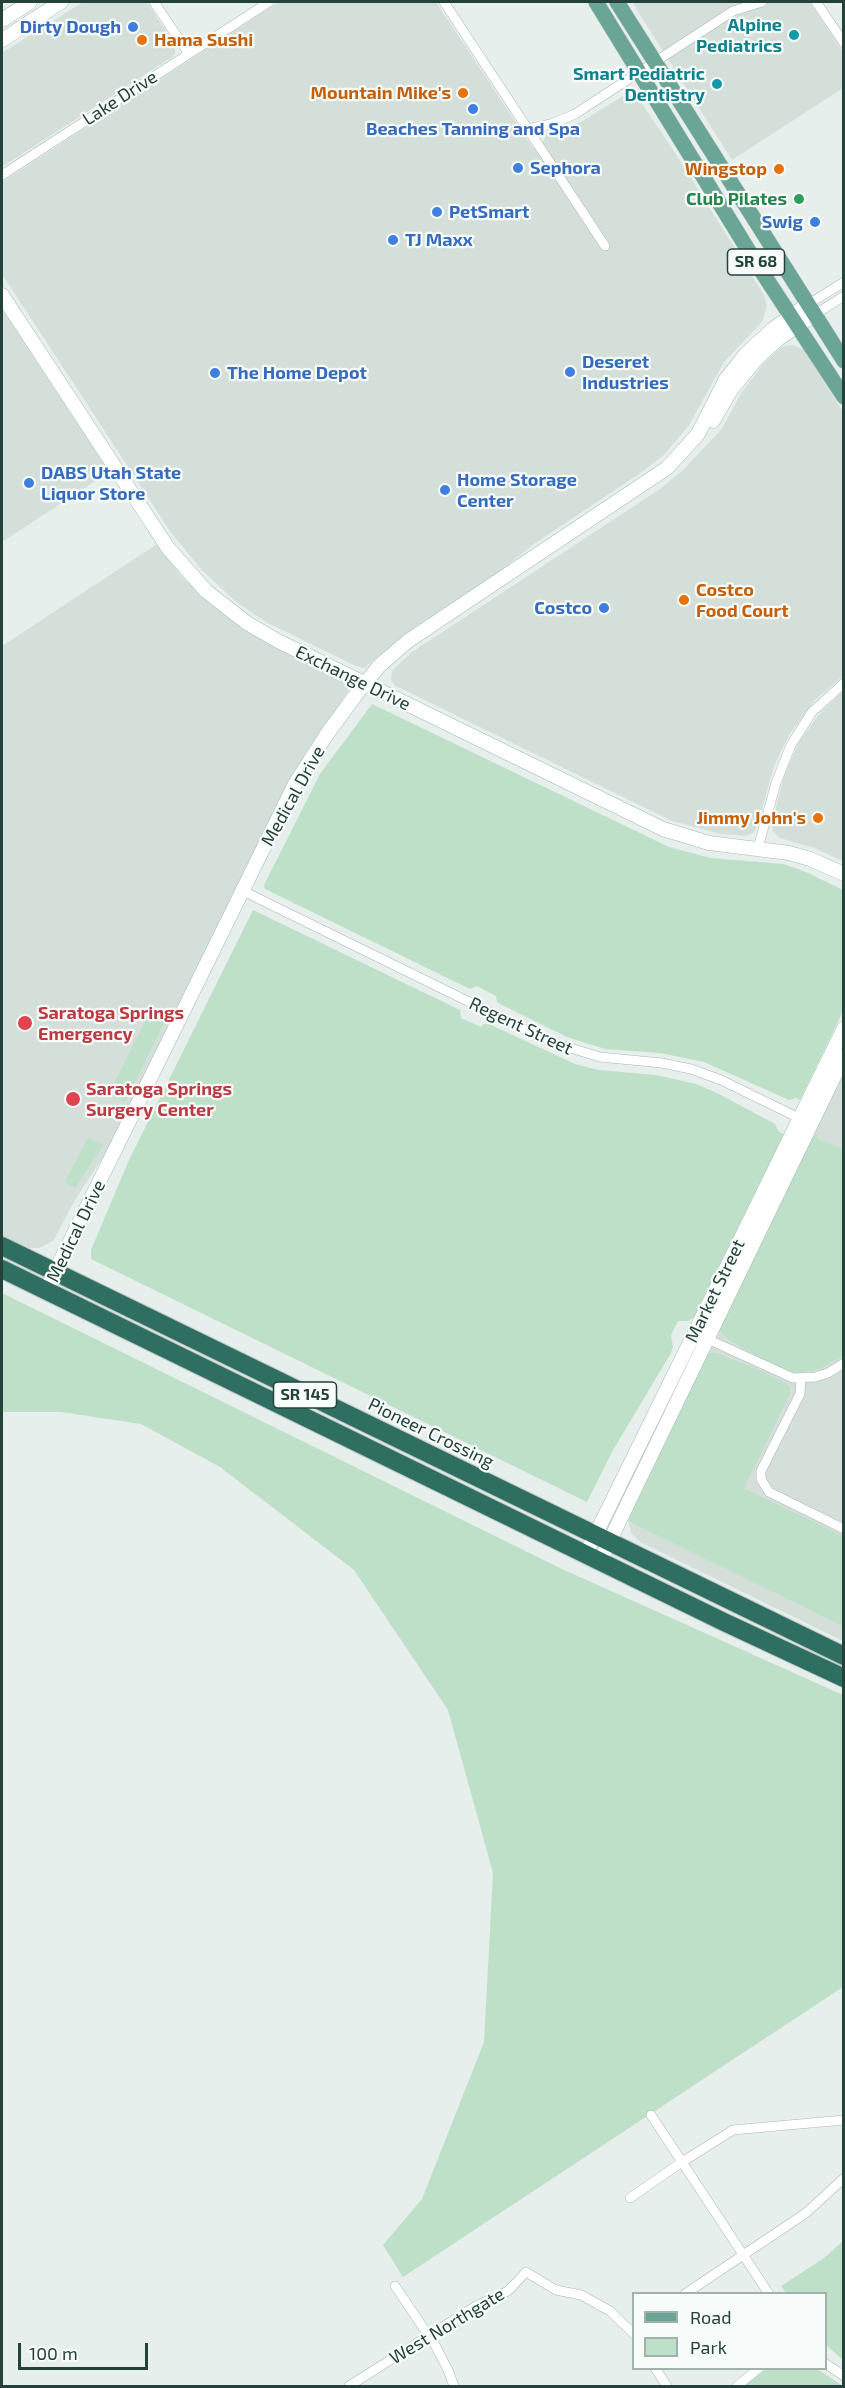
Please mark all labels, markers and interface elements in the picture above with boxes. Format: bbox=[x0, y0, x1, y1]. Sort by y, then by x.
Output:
place label: Alpine Pediatrics bbox=[696, 14, 782, 57]
place label: Dirty Dough bbox=[20, 16, 121, 38]
marker: Dirty Dough bbox=[126, 20, 140, 34]
marker: Alpine Pediatrics bbox=[787, 28, 801, 42]
place label: Hama Sushi bbox=[154, 29, 253, 51]
marker: Hama Sushi bbox=[135, 33, 149, 47]
place label: Smart Pediatric Dentistry bbox=[573, 63, 705, 106]
street label: Lake Drive bbox=[79, 66, 161, 130]
marker: Smart Pediatric Dentistry bbox=[710, 77, 724, 91]
place label: Mountain Mike's bbox=[311, 82, 451, 104]
marker: Mountain Mike's bbox=[456, 86, 470, 100]
marker: Beaches Tanning and Spa bbox=[466, 102, 480, 116]
place label: Beaches Tanning and Spa bbox=[366, 118, 580, 140]
place label: Sephora bbox=[530, 157, 601, 179]
place label: Wingstop bbox=[685, 158, 767, 180]
marker: Sephora bbox=[511, 161, 525, 175]
marker: Wingstop bbox=[772, 162, 786, 176]
place label: Club Pilates bbox=[686, 188, 787, 210]
marker: Club Pilates bbox=[792, 192, 806, 206]
place label: PetSmart bbox=[449, 201, 529, 223]
marker: PetSmart bbox=[430, 205, 444, 219]
place label: Swig bbox=[762, 211, 803, 233]
marker: Swig bbox=[808, 215, 822, 229]
place label: TJ Maxx bbox=[405, 229, 473, 251]
marker: TJ Maxx bbox=[386, 233, 400, 247]
road number: SR 68 bbox=[728, 249, 784, 275]
place label: Deseret Industries bbox=[582, 351, 669, 394]
place label: The Home Depot bbox=[227, 362, 367, 384]
marker: Deseret Industries bbox=[563, 365, 577, 379]
marker: The Home Depot bbox=[208, 366, 222, 380]
place label: DABS Utah State Liquor Store bbox=[41, 462, 181, 504]
place label: Home Storage Center bbox=[457, 469, 577, 512]
marker: DABS Utah State Liquor Store bbox=[22, 476, 36, 490]
marker: Home Storage Center bbox=[438, 483, 452, 497]
place label: Costco Food Court bbox=[696, 579, 789, 622]
marker: Costco Food Court bbox=[677, 593, 691, 607]
place label: Costco bbox=[534, 597, 592, 619]
marker: Costco bbox=[597, 601, 611, 615]
street label: Exchange Drive bbox=[292, 641, 414, 715]
street label: Medical Drive bbox=[257, 742, 329, 850]
place label: Jimmy John's bbox=[696, 807, 806, 829]
marker: Jimmy John's bbox=[811, 811, 825, 825]
street label: Regent Street bbox=[466, 993, 576, 1059]
place label: Saratoga Springs Emergency bbox=[38, 1002, 184, 1044]
marker: Saratoga Springs Emergency bbox=[16, 1014, 34, 1032]
place label: Saratoga Springs Surgery Center bbox=[86, 1078, 232, 1120]
marker: Saratoga Springs Surgery Center bbox=[64, 1090, 82, 1108]
street label: Medical Drive bbox=[42, 1176, 110, 1286]
street label: Market Street bbox=[681, 1236, 749, 1346]
road number: SR 145 bbox=[274, 1382, 336, 1408]
street label: Pioneer Crossing bbox=[365, 1393, 497, 1473]
street label: West Northgate bbox=[386, 2283, 508, 2369]
legend bbox=[632, 2292, 827, 2370]
text: Road bbox=[690, 2306, 731, 2328]
scale bar bbox=[21, 2331, 152, 2369]
text: Park bbox=[690, 2336, 727, 2358]
text: 100 m bbox=[29, 2342, 78, 2364]

